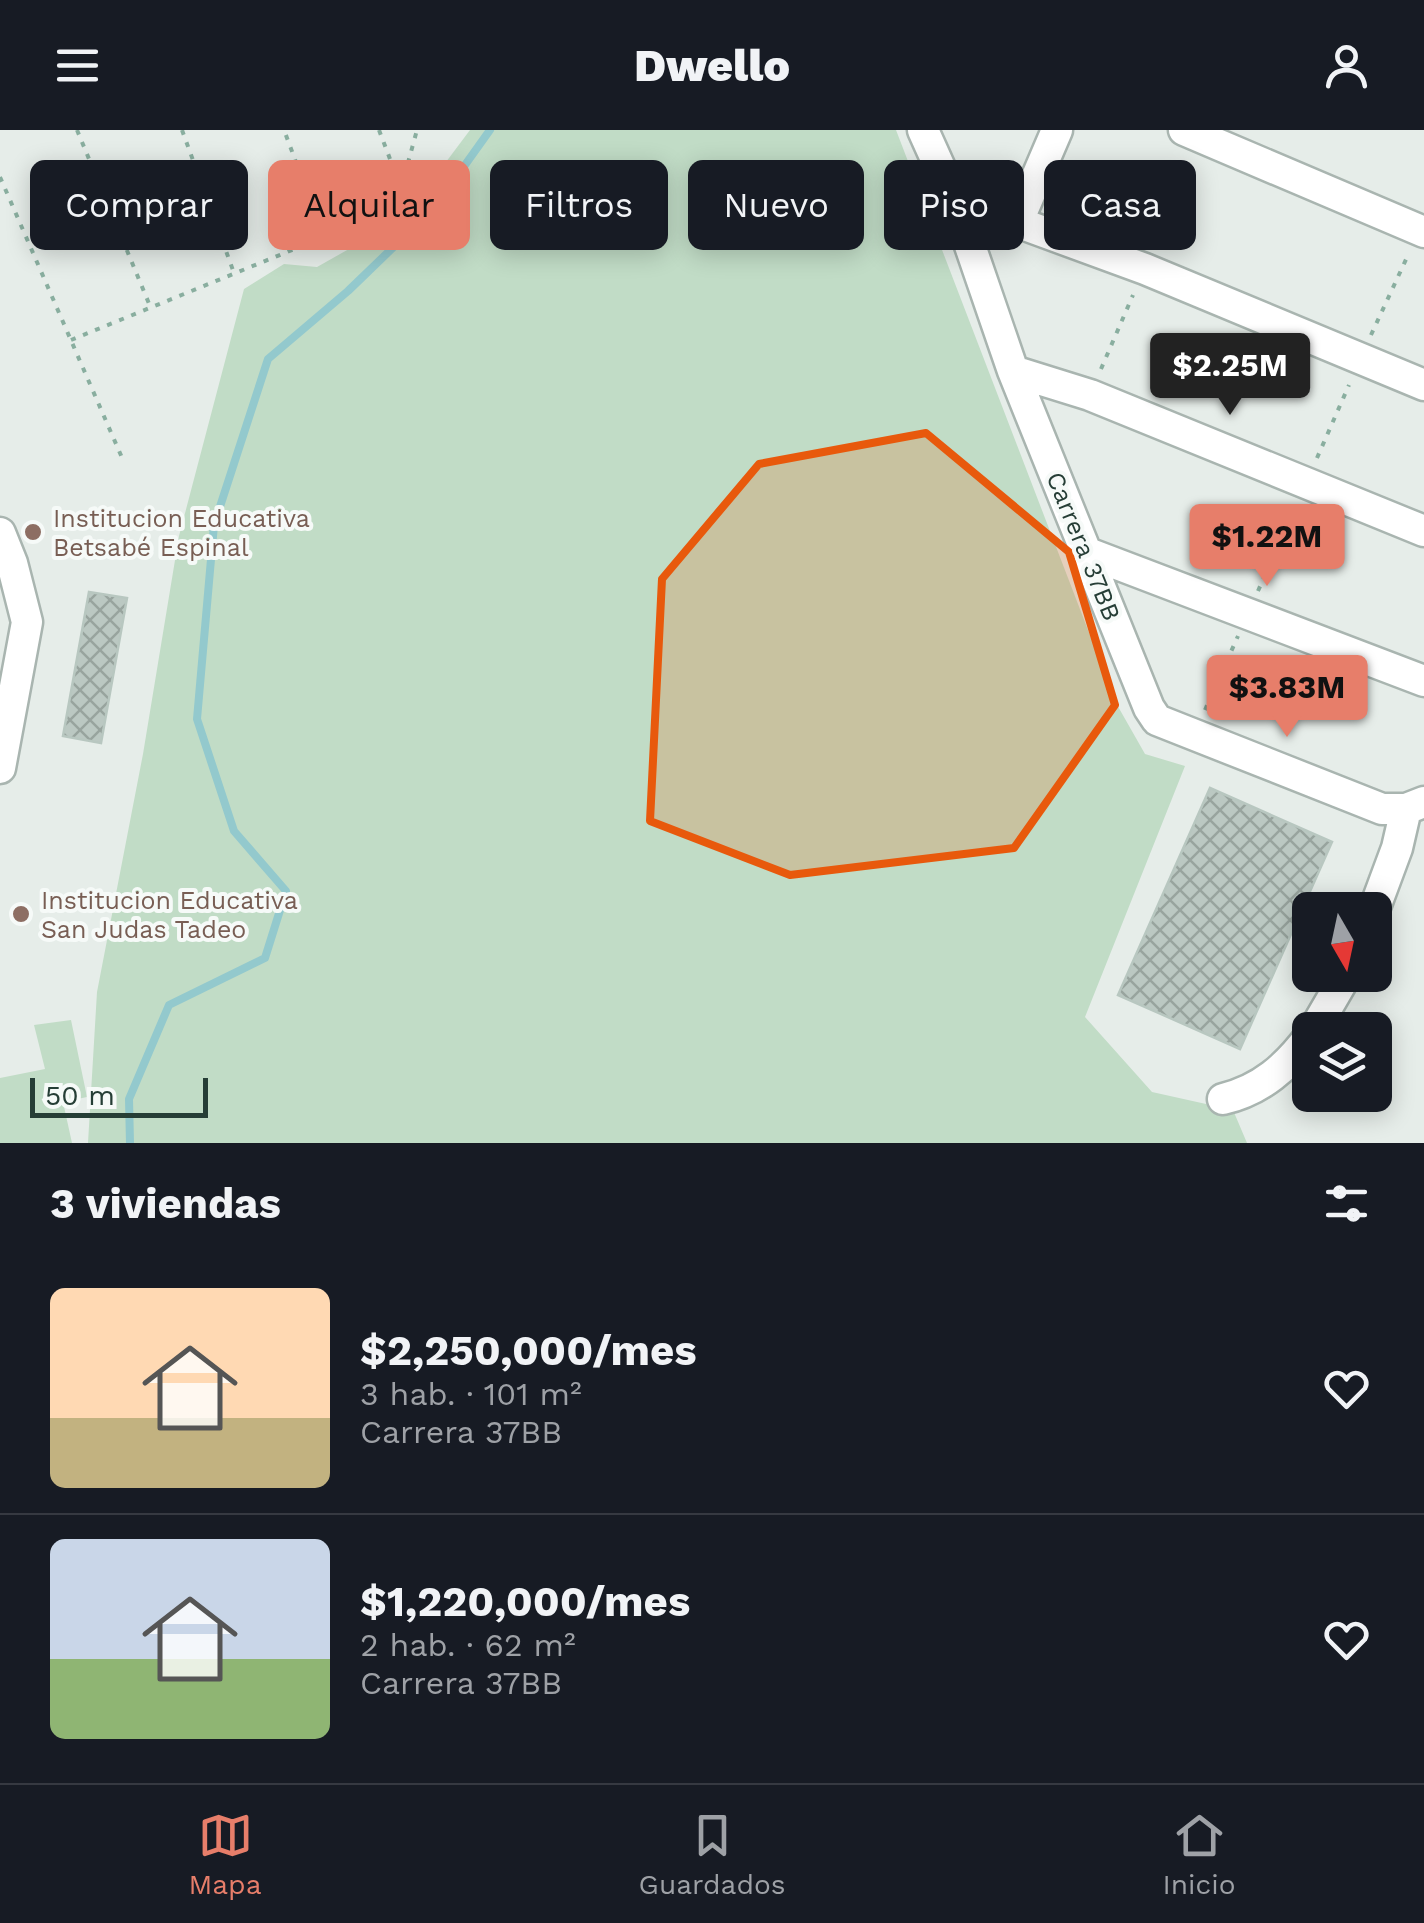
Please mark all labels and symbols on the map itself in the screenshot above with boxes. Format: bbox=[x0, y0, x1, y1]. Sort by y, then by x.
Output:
pin: $2.25M bbox=[1149, 333, 1311, 418]
street label: Carrera 37BB bbox=[1041, 468, 1127, 625]
place label: Institucion Educativa Betsabé Espinal bbox=[53, 504, 310, 562]
pin: $1.22M bbox=[1186, 504, 1348, 589]
marker: Institucion Educativa Betsabé Espinal bbox=[22, 521, 44, 543]
pin: $3.83M bbox=[1206, 655, 1368, 740]
place label: Institucion Educativa San Judas Tadeo bbox=[41, 886, 298, 944]
north arrow bbox=[1292, 892, 1392, 992]
marker: Institucion Educativa San Judas Tadeo bbox=[10, 903, 32, 925]
scale bar bbox=[30, 1073, 208, 1118]

